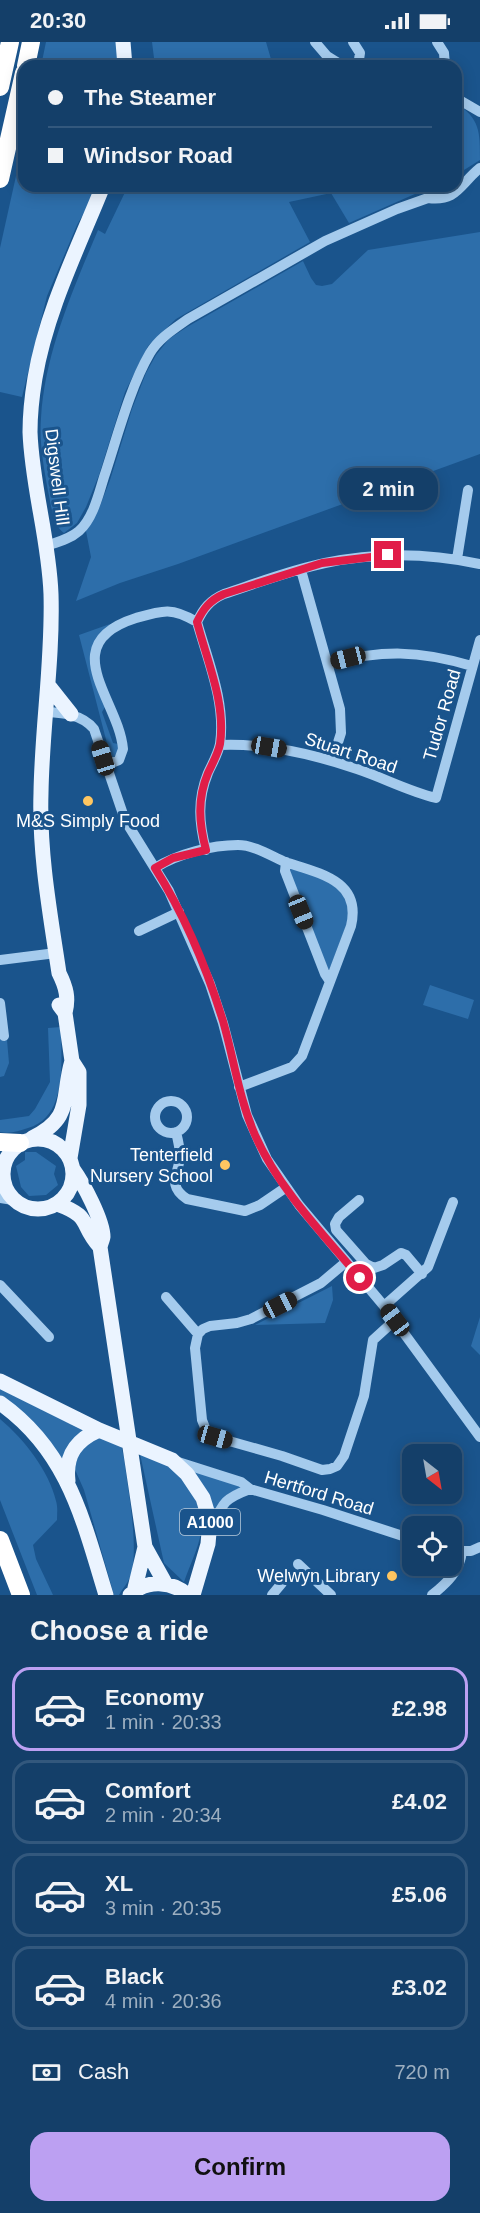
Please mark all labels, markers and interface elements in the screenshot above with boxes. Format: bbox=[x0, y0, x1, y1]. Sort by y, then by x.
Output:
text: 20:30 bbox=[30, 8, 86, 33]
text: The Steamer bbox=[84, 85, 216, 110]
text: Windsor Road bbox=[84, 143, 233, 168]
street label: Digswell Hill bbox=[41, 428, 73, 526]
callout: 2 min bbox=[338, 468, 438, 510]
text: 2 min bbox=[362, 478, 415, 500]
route end bbox=[374, 541, 401, 568]
car bbox=[328, 645, 368, 671]
street label: Tudor Road bbox=[419, 667, 465, 763]
street label: Stuart Road bbox=[302, 729, 400, 777]
car bbox=[250, 735, 288, 759]
car bbox=[89, 738, 117, 778]
marker: M&S Simply Food bbox=[81, 794, 95, 808]
place label: M&S Simply Food bbox=[16, 811, 160, 831]
car bbox=[286, 892, 316, 932]
place label: Tenterfield Nursery School bbox=[90, 1145, 213, 1186]
marker: Tenterfield Nursery School bbox=[218, 1158, 232, 1172]
route start bbox=[346, 1264, 373, 1291]
car bbox=[260, 1289, 300, 1321]
car bbox=[377, 1300, 413, 1340]
car bbox=[195, 1423, 235, 1451]
north arrow bbox=[402, 1444, 462, 1504]
map controls bbox=[402, 1444, 462, 1576]
street label: Hertford Road bbox=[262, 1467, 376, 1519]
road number: A1000 bbox=[180, 1509, 240, 1535]
button: locate bbox=[402, 1516, 462, 1576]
place label: Welwyn Library bbox=[257, 1566, 380, 1586]
marker: Welwyn Library bbox=[385, 1569, 399, 1583]
text: Choose a ride bbox=[30, 1616, 209, 1646]
icon: car bbox=[33, 1682, 87, 1736]
text: Economy bbox=[105, 1685, 204, 1710]
text: £2.98 bbox=[392, 1696, 447, 1721]
text: 1 min · 20:33 bbox=[105, 1711, 222, 1733]
icon: car bbox=[33, 1775, 87, 1829]
text: Comfort bbox=[105, 1778, 191, 1803]
text: £4.02 bbox=[392, 1789, 447, 1814]
text: 2 min · 20:34 bbox=[105, 1804, 222, 1826]
icon: car bbox=[33, 1868, 87, 1922]
text: XL bbox=[105, 1871, 133, 1896]
text: £5.06 bbox=[392, 1882, 447, 1907]
text: 3 min · 20:35 bbox=[105, 1897, 222, 1919]
icon: car bbox=[33, 1961, 87, 2015]
text: Black bbox=[105, 1964, 164, 1989]
text: £3.02 bbox=[392, 1975, 447, 2000]
text: 4 min · 20:36 bbox=[105, 1990, 222, 2012]
icon: cash bbox=[30, 2056, 63, 2089]
text: Cash bbox=[78, 2059, 129, 2084]
text: 720 m bbox=[394, 2061, 450, 2083]
button: Confirm bbox=[30, 2132, 450, 2201]

